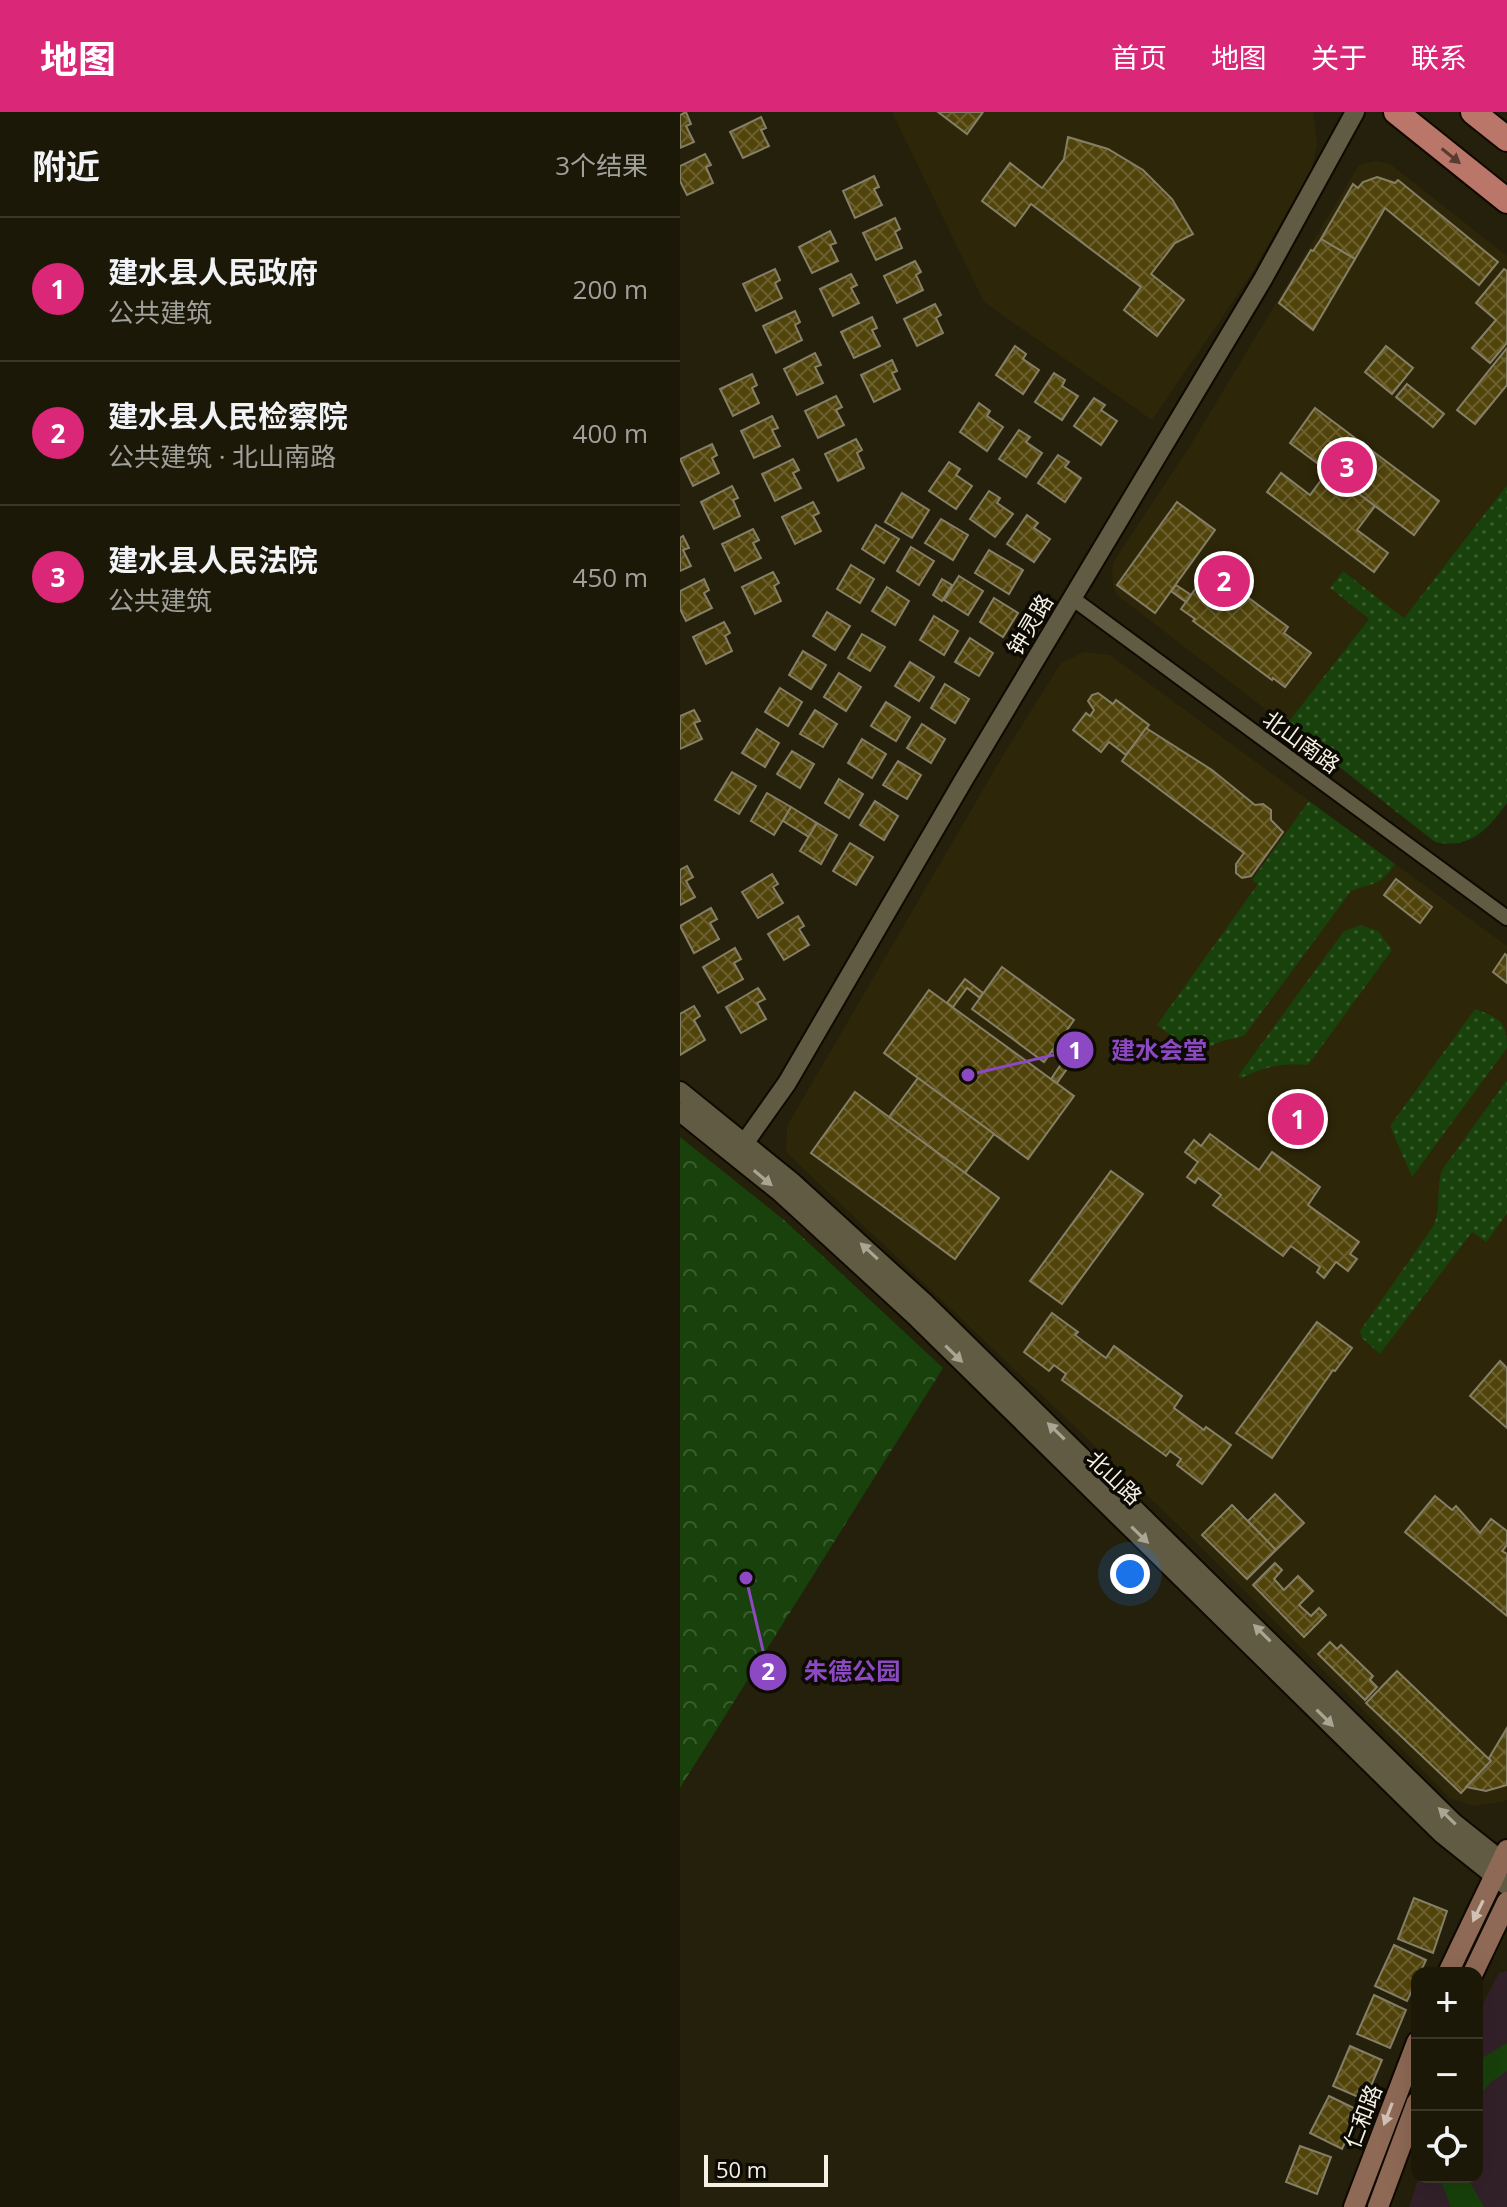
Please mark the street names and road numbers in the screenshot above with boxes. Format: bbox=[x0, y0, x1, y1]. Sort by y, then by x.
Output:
street label: 钟灵路 bbox=[999, 588, 1059, 660]
street label: 北山南路 bbox=[1258, 703, 1346, 779]
street label: 北山路 bbox=[1081, 1443, 1149, 1511]
street label: 仁和路 bbox=[1336, 2080, 1388, 2152]

